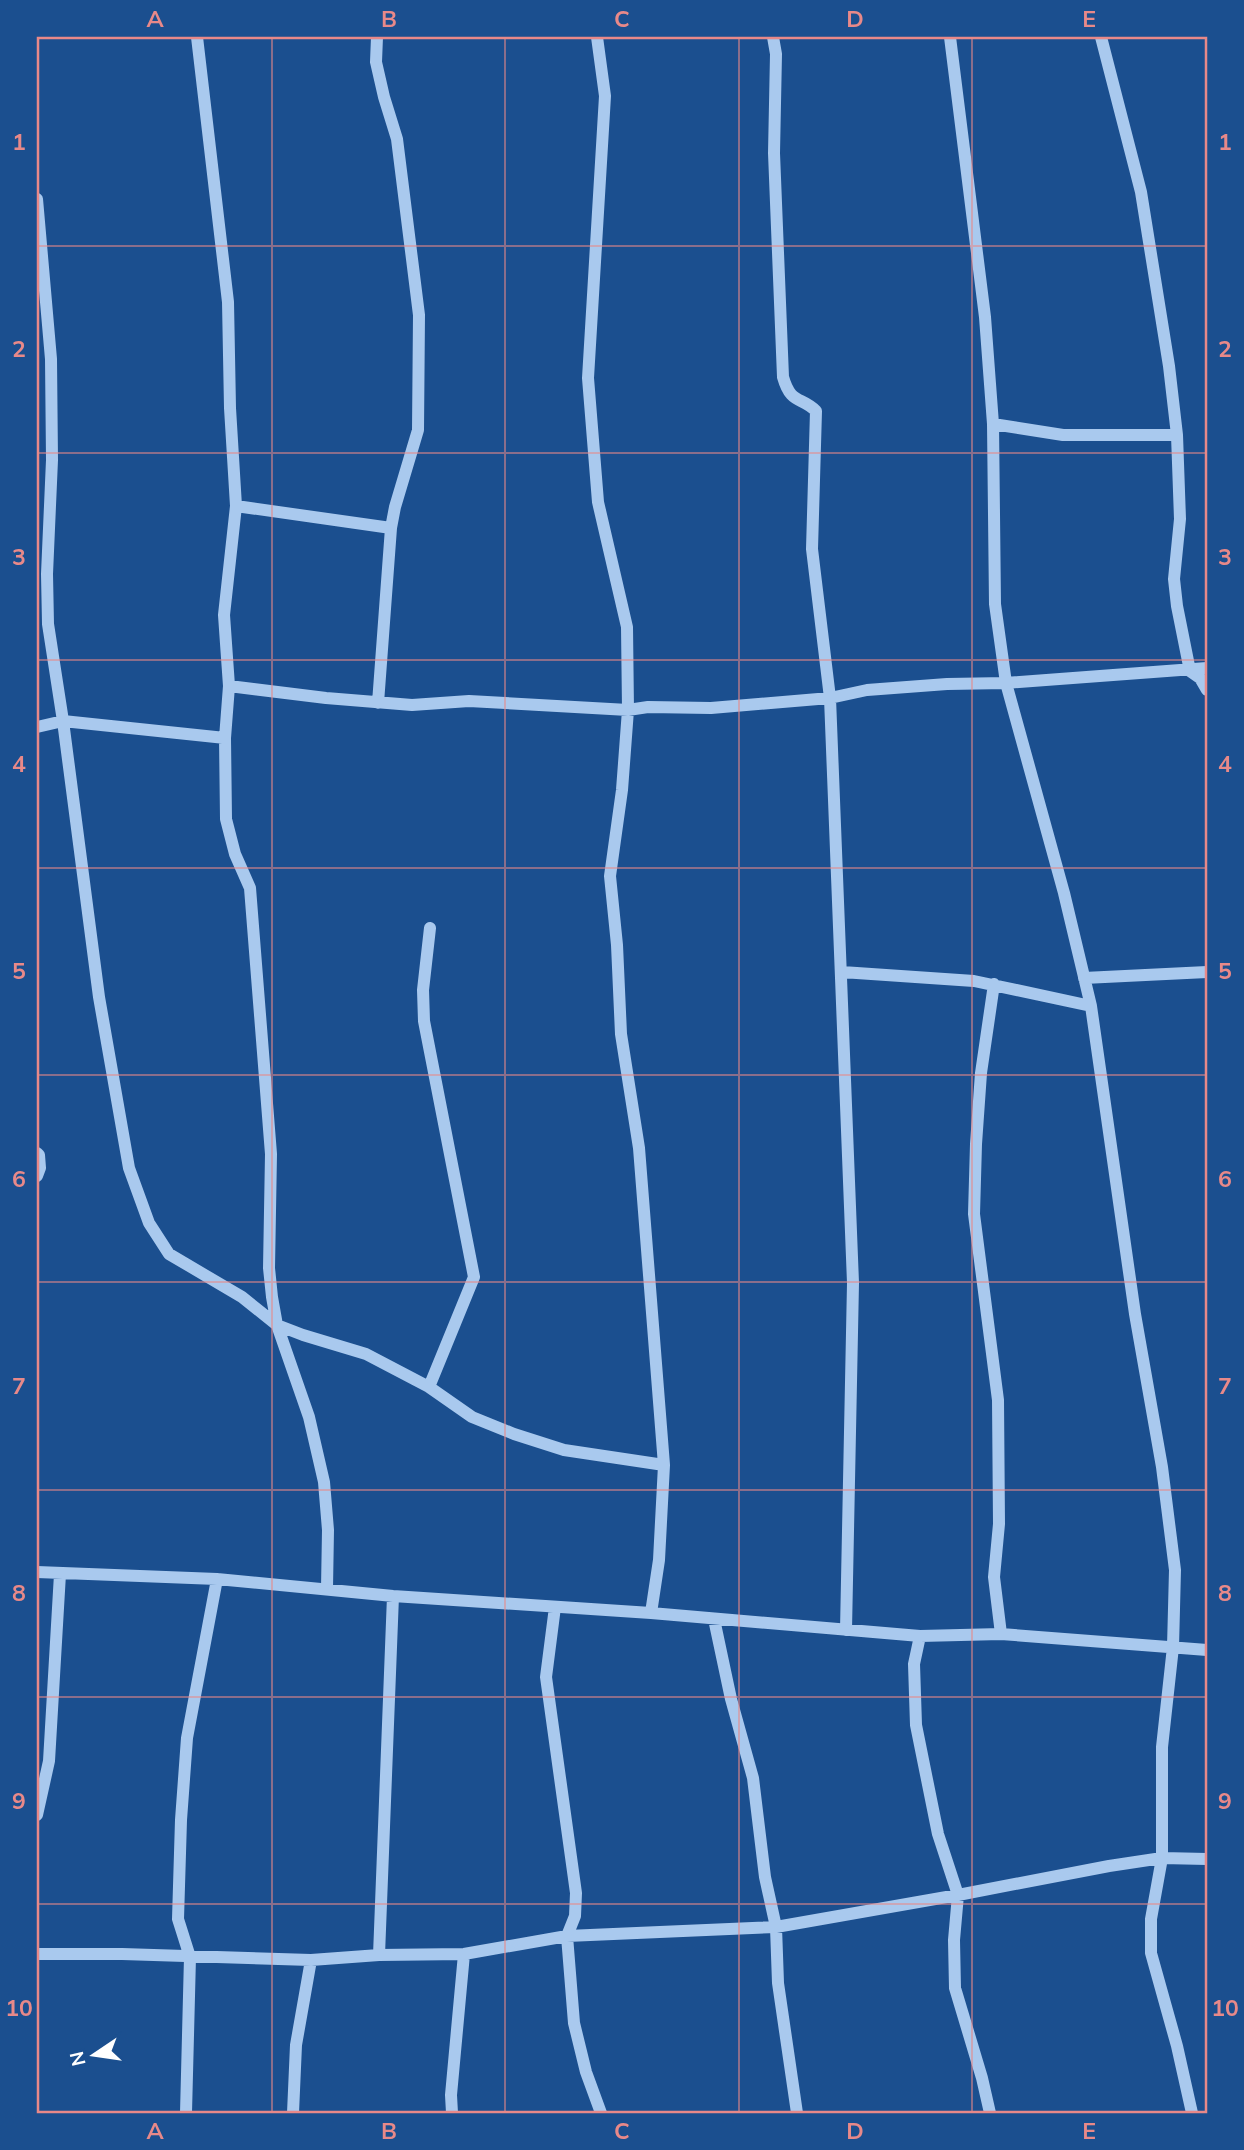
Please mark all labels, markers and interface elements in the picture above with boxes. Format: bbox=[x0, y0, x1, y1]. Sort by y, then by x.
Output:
text: A bbox=[146, 4, 164, 33]
text: B bbox=[381, 4, 397, 33]
text: C bbox=[614, 4, 630, 33]
text: D bbox=[846, 4, 864, 33]
text: E bbox=[1082, 4, 1096, 33]
text: 1 bbox=[12, 127, 26, 156]
text: 1 bbox=[1218, 127, 1232, 156]
text: 2 bbox=[12, 334, 26, 363]
text: 2 bbox=[1218, 334, 1232, 363]
text: 3 bbox=[12, 542, 26, 571]
text: 3 bbox=[1218, 542, 1232, 571]
text: 4 bbox=[12, 749, 26, 778]
text: 4 bbox=[1218, 749, 1232, 778]
text: 5 bbox=[12, 956, 26, 985]
text: 5 bbox=[1218, 956, 1232, 985]
text: 6 bbox=[12, 1164, 26, 1193]
text: 6 bbox=[1218, 1164, 1232, 1193]
text: 7 bbox=[12, 1371, 26, 1400]
text: 7 bbox=[1218, 1371, 1232, 1400]
text: 8 bbox=[12, 1578, 26, 1607]
text: 8 bbox=[1218, 1578, 1232, 1607]
text: 9 bbox=[12, 1786, 26, 1815]
text: 9 bbox=[1218, 1786, 1232, 1815]
text: 10 bbox=[5, 1993, 33, 2022]
text: 10 bbox=[1211, 1993, 1239, 2022]
north arrow bbox=[60, 2021, 130, 2090]
text: N bbox=[64, 2049, 91, 2069]
text: A bbox=[146, 2116, 164, 2145]
text: B bbox=[381, 2116, 397, 2145]
text: C bbox=[614, 2116, 630, 2145]
text: D bbox=[846, 2116, 864, 2145]
text: E bbox=[1082, 2116, 1096, 2145]

